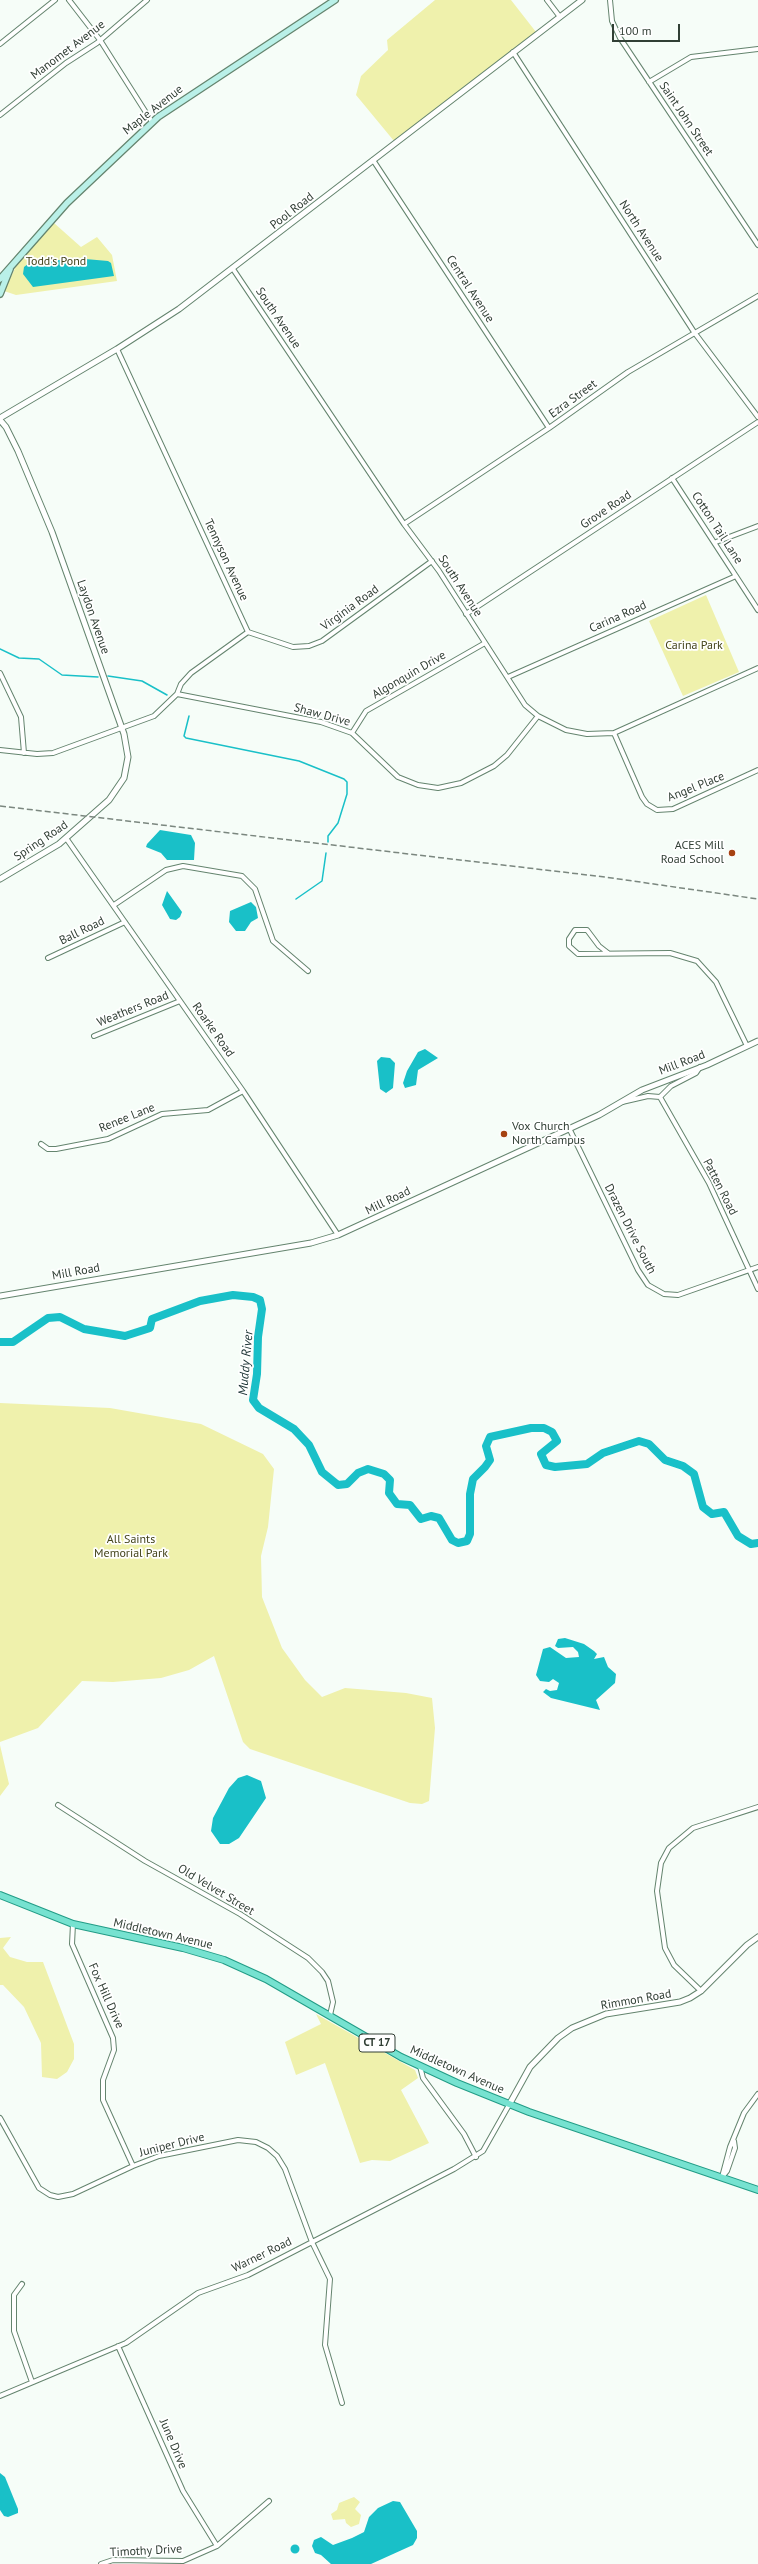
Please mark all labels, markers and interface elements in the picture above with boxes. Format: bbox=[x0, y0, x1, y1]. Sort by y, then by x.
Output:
scale bar bbox=[614, 16, 682, 42]
street label: Manomet Avenue bbox=[28, 17, 108, 83]
text: 100 m bbox=[619, 23, 652, 38]
street label: Saint John Street bbox=[656, 79, 716, 159]
street label: Maple Avenue bbox=[120, 82, 186, 138]
street label: Pool Road bbox=[267, 190, 317, 232]
street label: North Avenue bbox=[616, 198, 666, 264]
street label: Central Avenue bbox=[443, 253, 497, 325]
park label: Todd's Pond bbox=[26, 255, 86, 269]
street label: South Avenue bbox=[252, 285, 304, 351]
street label: Ezra Street bbox=[546, 377, 600, 421]
street label: Grove Road bbox=[578, 488, 634, 532]
street label: Cotton Tail Lane bbox=[688, 489, 746, 567]
street label: Tennyson Avenue bbox=[201, 517, 251, 603]
street label: South Avenue bbox=[435, 552, 485, 620]
street label: Laydon Avenue bbox=[74, 578, 112, 656]
street label: Virginia Road bbox=[318, 582, 382, 634]
street label: Carina Road bbox=[587, 598, 649, 636]
park label: Carina Park bbox=[665, 639, 723, 653]
street label: Algonquin Drive bbox=[370, 648, 448, 702]
street label: Shaw Drive bbox=[292, 701, 352, 729]
street label: Angel Place bbox=[665, 769, 727, 805]
street label: Spring Road bbox=[11, 818, 71, 864]
place label: ACES Mill Road School bbox=[661, 839, 724, 867]
marker: ACES Mill Road School bbox=[727, 848, 737, 858]
street label: Ball Road bbox=[57, 914, 107, 948]
street label: Weathers Road bbox=[95, 988, 171, 1030]
street label: Roarke Road bbox=[189, 1000, 237, 1060]
street label: Mill Road bbox=[657, 1048, 707, 1078]
street label: Renee Lane bbox=[97, 1100, 157, 1136]
place label: Vox Church North Campus bbox=[512, 1120, 585, 1148]
marker: Vox Church North Campus bbox=[499, 1129, 509, 1139]
street label: Patten Road bbox=[700, 1156, 740, 1218]
street label: Drazen Drive South bbox=[601, 1182, 659, 1276]
street label: Mill Road bbox=[363, 1184, 413, 1218]
street label: Mill Road bbox=[51, 1261, 101, 1283]
water label: Muddy River bbox=[235, 1330, 257, 1396]
park label: All Saints Memorial Park bbox=[94, 1533, 168, 1561]
street label: Old Velvet Street bbox=[175, 1861, 257, 1919]
street label: Middletown Avenue bbox=[112, 1916, 214, 1952]
street label: Fox Hill Drive bbox=[85, 1961, 127, 2031]
street label: Rimmon Road bbox=[600, 1987, 672, 2013]
road number: CT 17 bbox=[359, 2034, 395, 2052]
street label: Middletown Avenue bbox=[408, 2043, 506, 2097]
street label: Juniper Drive bbox=[138, 2130, 206, 2160]
street label: Warner Road bbox=[230, 2234, 294, 2276]
street label: June Drive bbox=[156, 2417, 190, 2471]
street label: Timothy Drive bbox=[109, 2542, 183, 2560]

